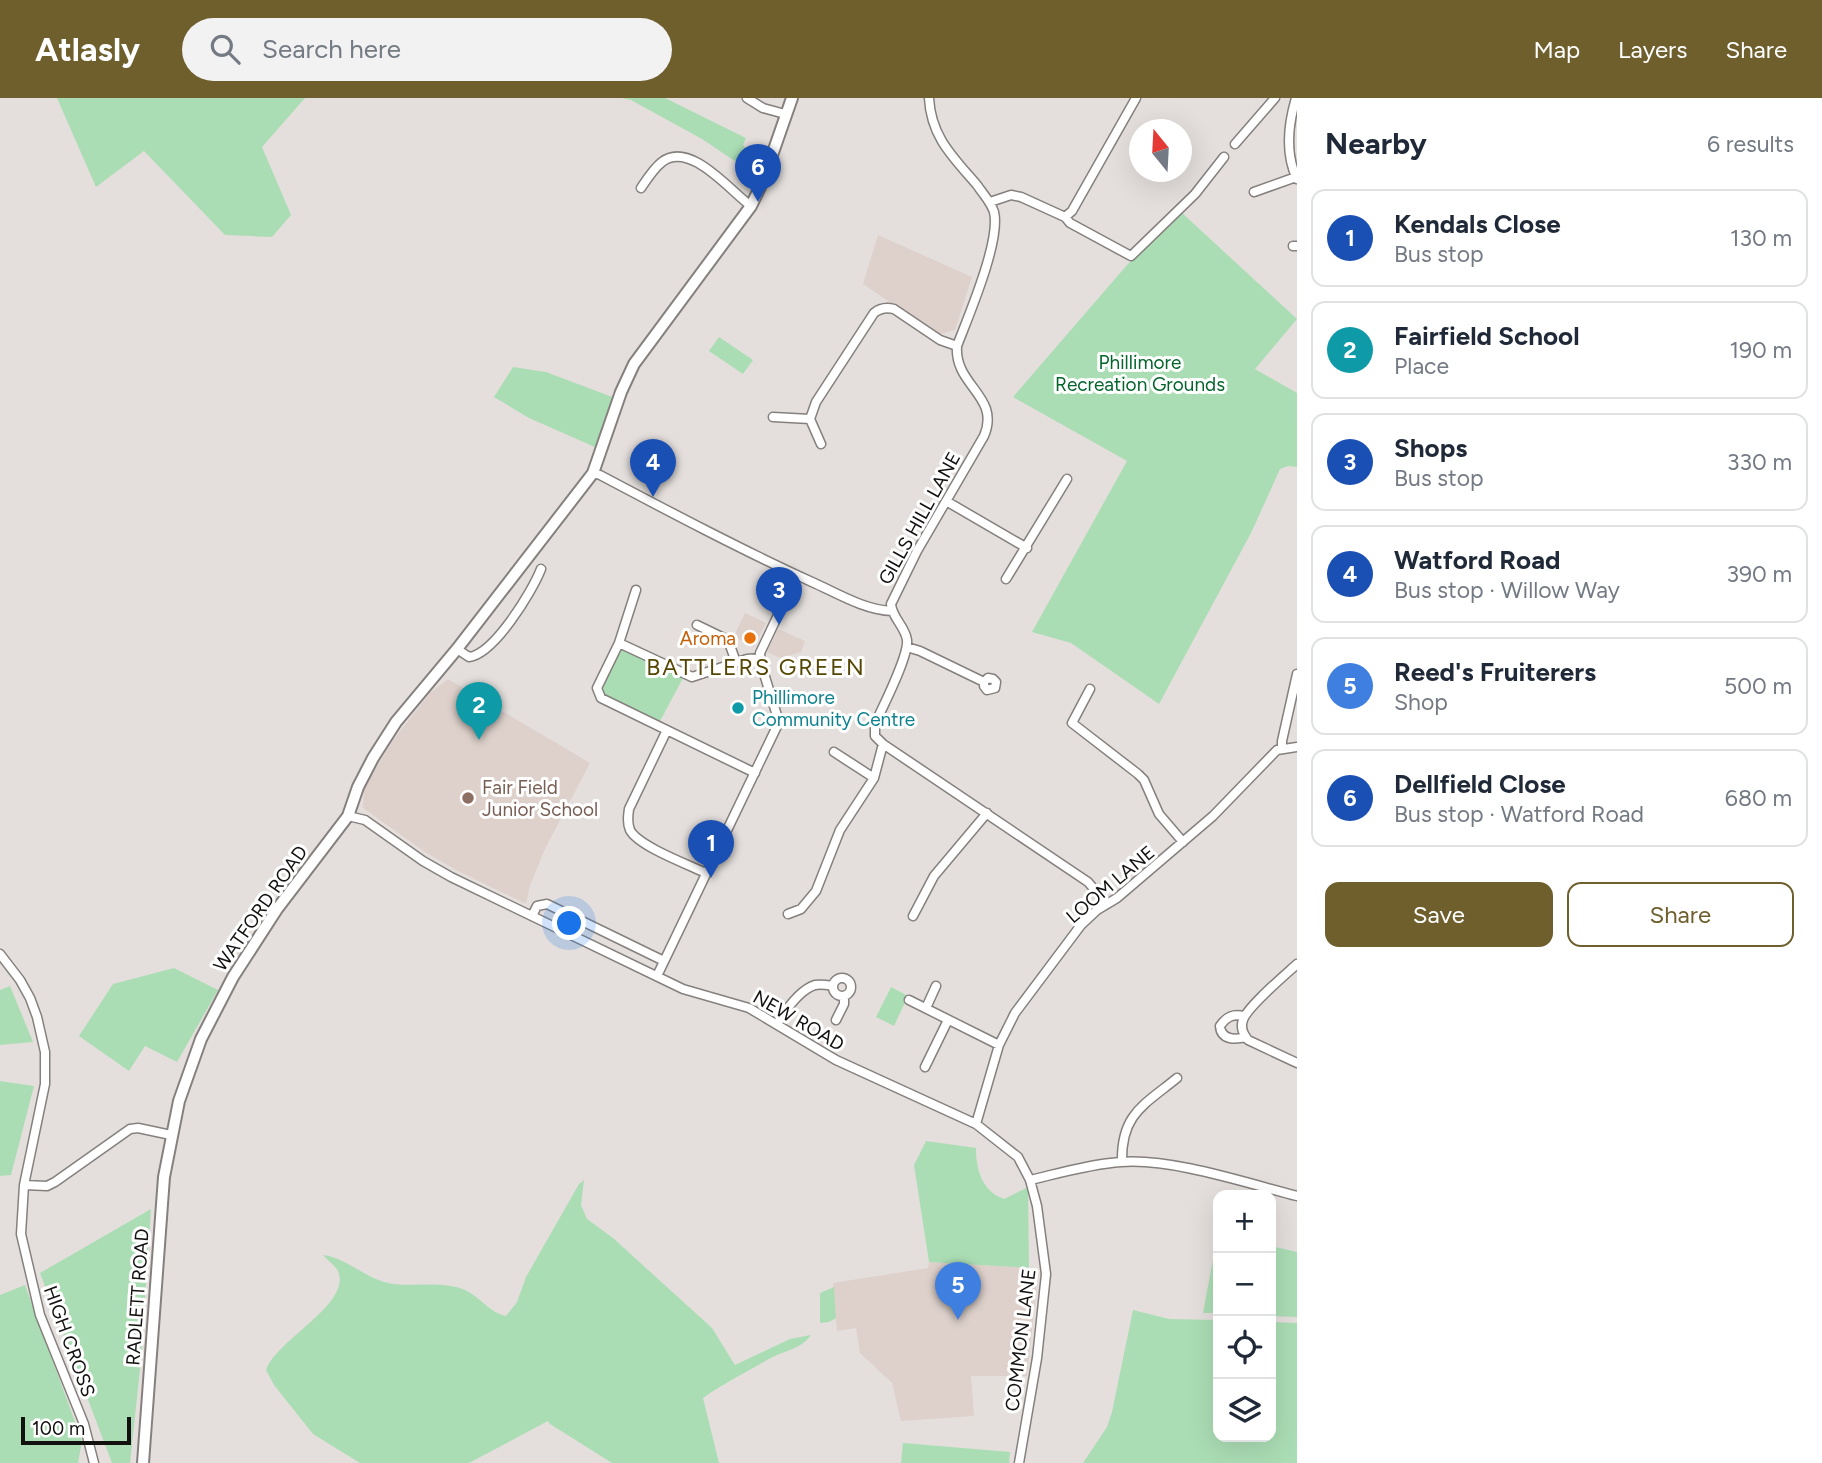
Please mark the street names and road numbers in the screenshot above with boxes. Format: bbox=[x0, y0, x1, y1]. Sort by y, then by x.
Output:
street label: GILLS HILL LANE bbox=[874, 448, 965, 589]
street label: WATFORD ROAD bbox=[209, 841, 312, 976]
street label: LOOM LANE bbox=[1061, 841, 1159, 928]
street label: NEW ROAD bbox=[749, 985, 848, 1056]
street label: RADLETT ROAD bbox=[121, 1228, 154, 1366]
street label: COMMON LANE bbox=[1000, 1267, 1041, 1413]
street label: HIGH CROSS bbox=[39, 1283, 100, 1400]

